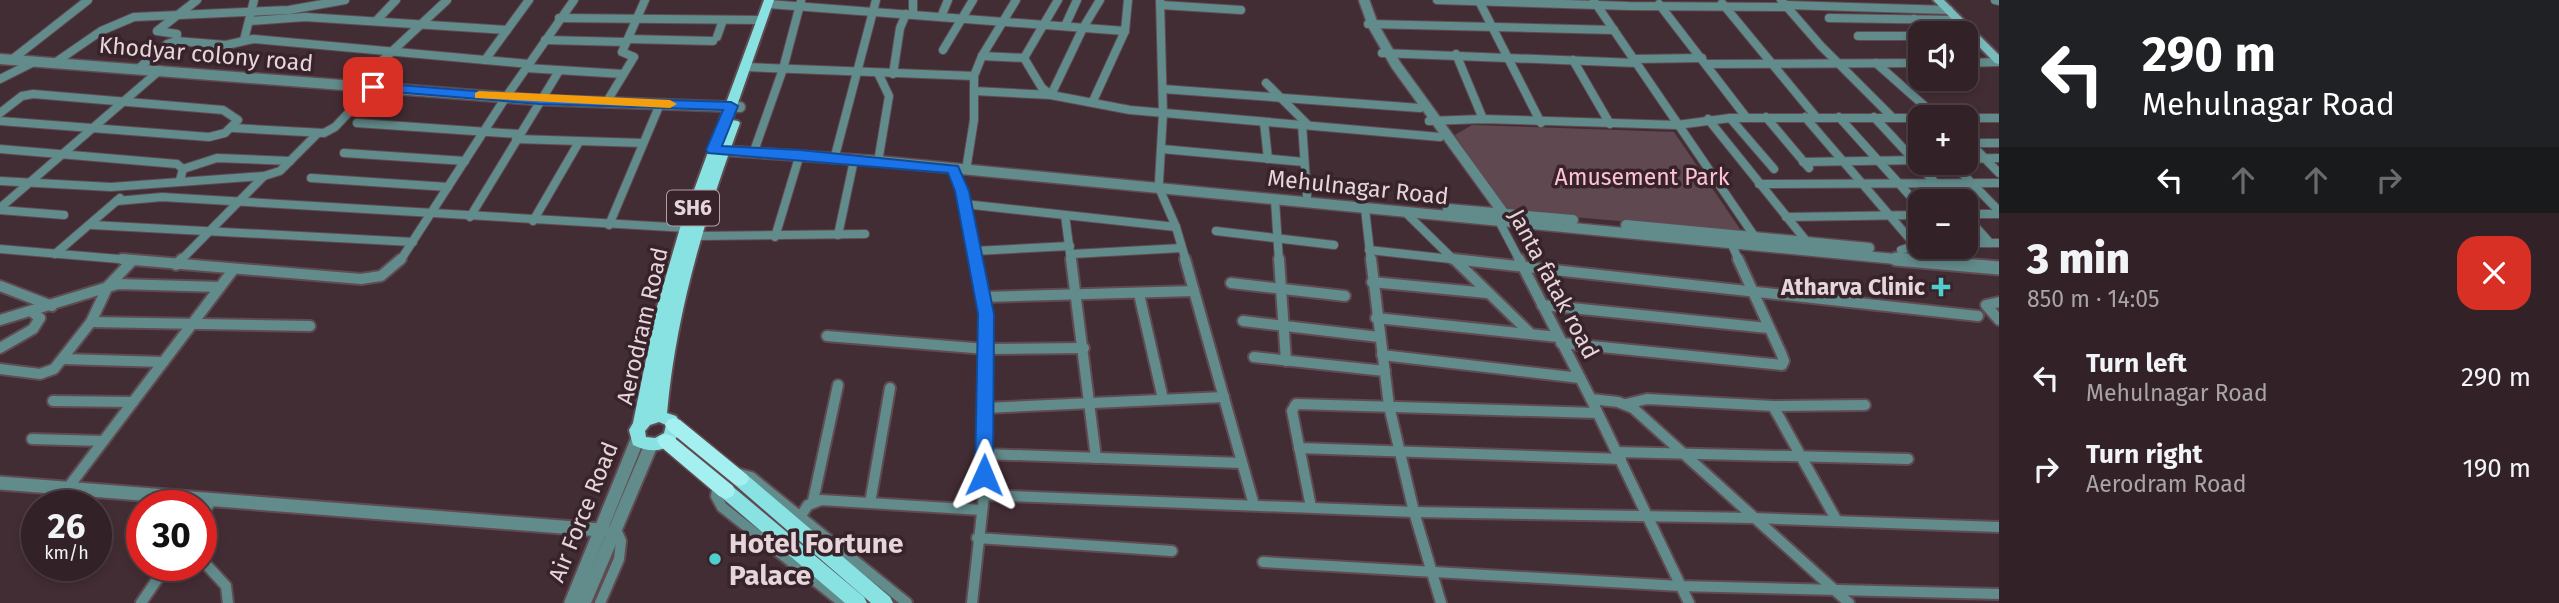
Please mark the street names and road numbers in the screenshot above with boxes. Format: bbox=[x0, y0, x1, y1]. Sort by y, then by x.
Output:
street label: Khodyar colony road bbox=[98, 31, 314, 77]
street label: Mehulnagar Road bbox=[1266, 164, 1450, 210]
road number: SH6 bbox=[667, 190, 719, 226]
street label: Janta fatak road bbox=[1503, 204, 1605, 364]
street label: Aerodram Road bbox=[610, 245, 674, 407]
street label: Air Force Road bbox=[542, 438, 624, 586]

